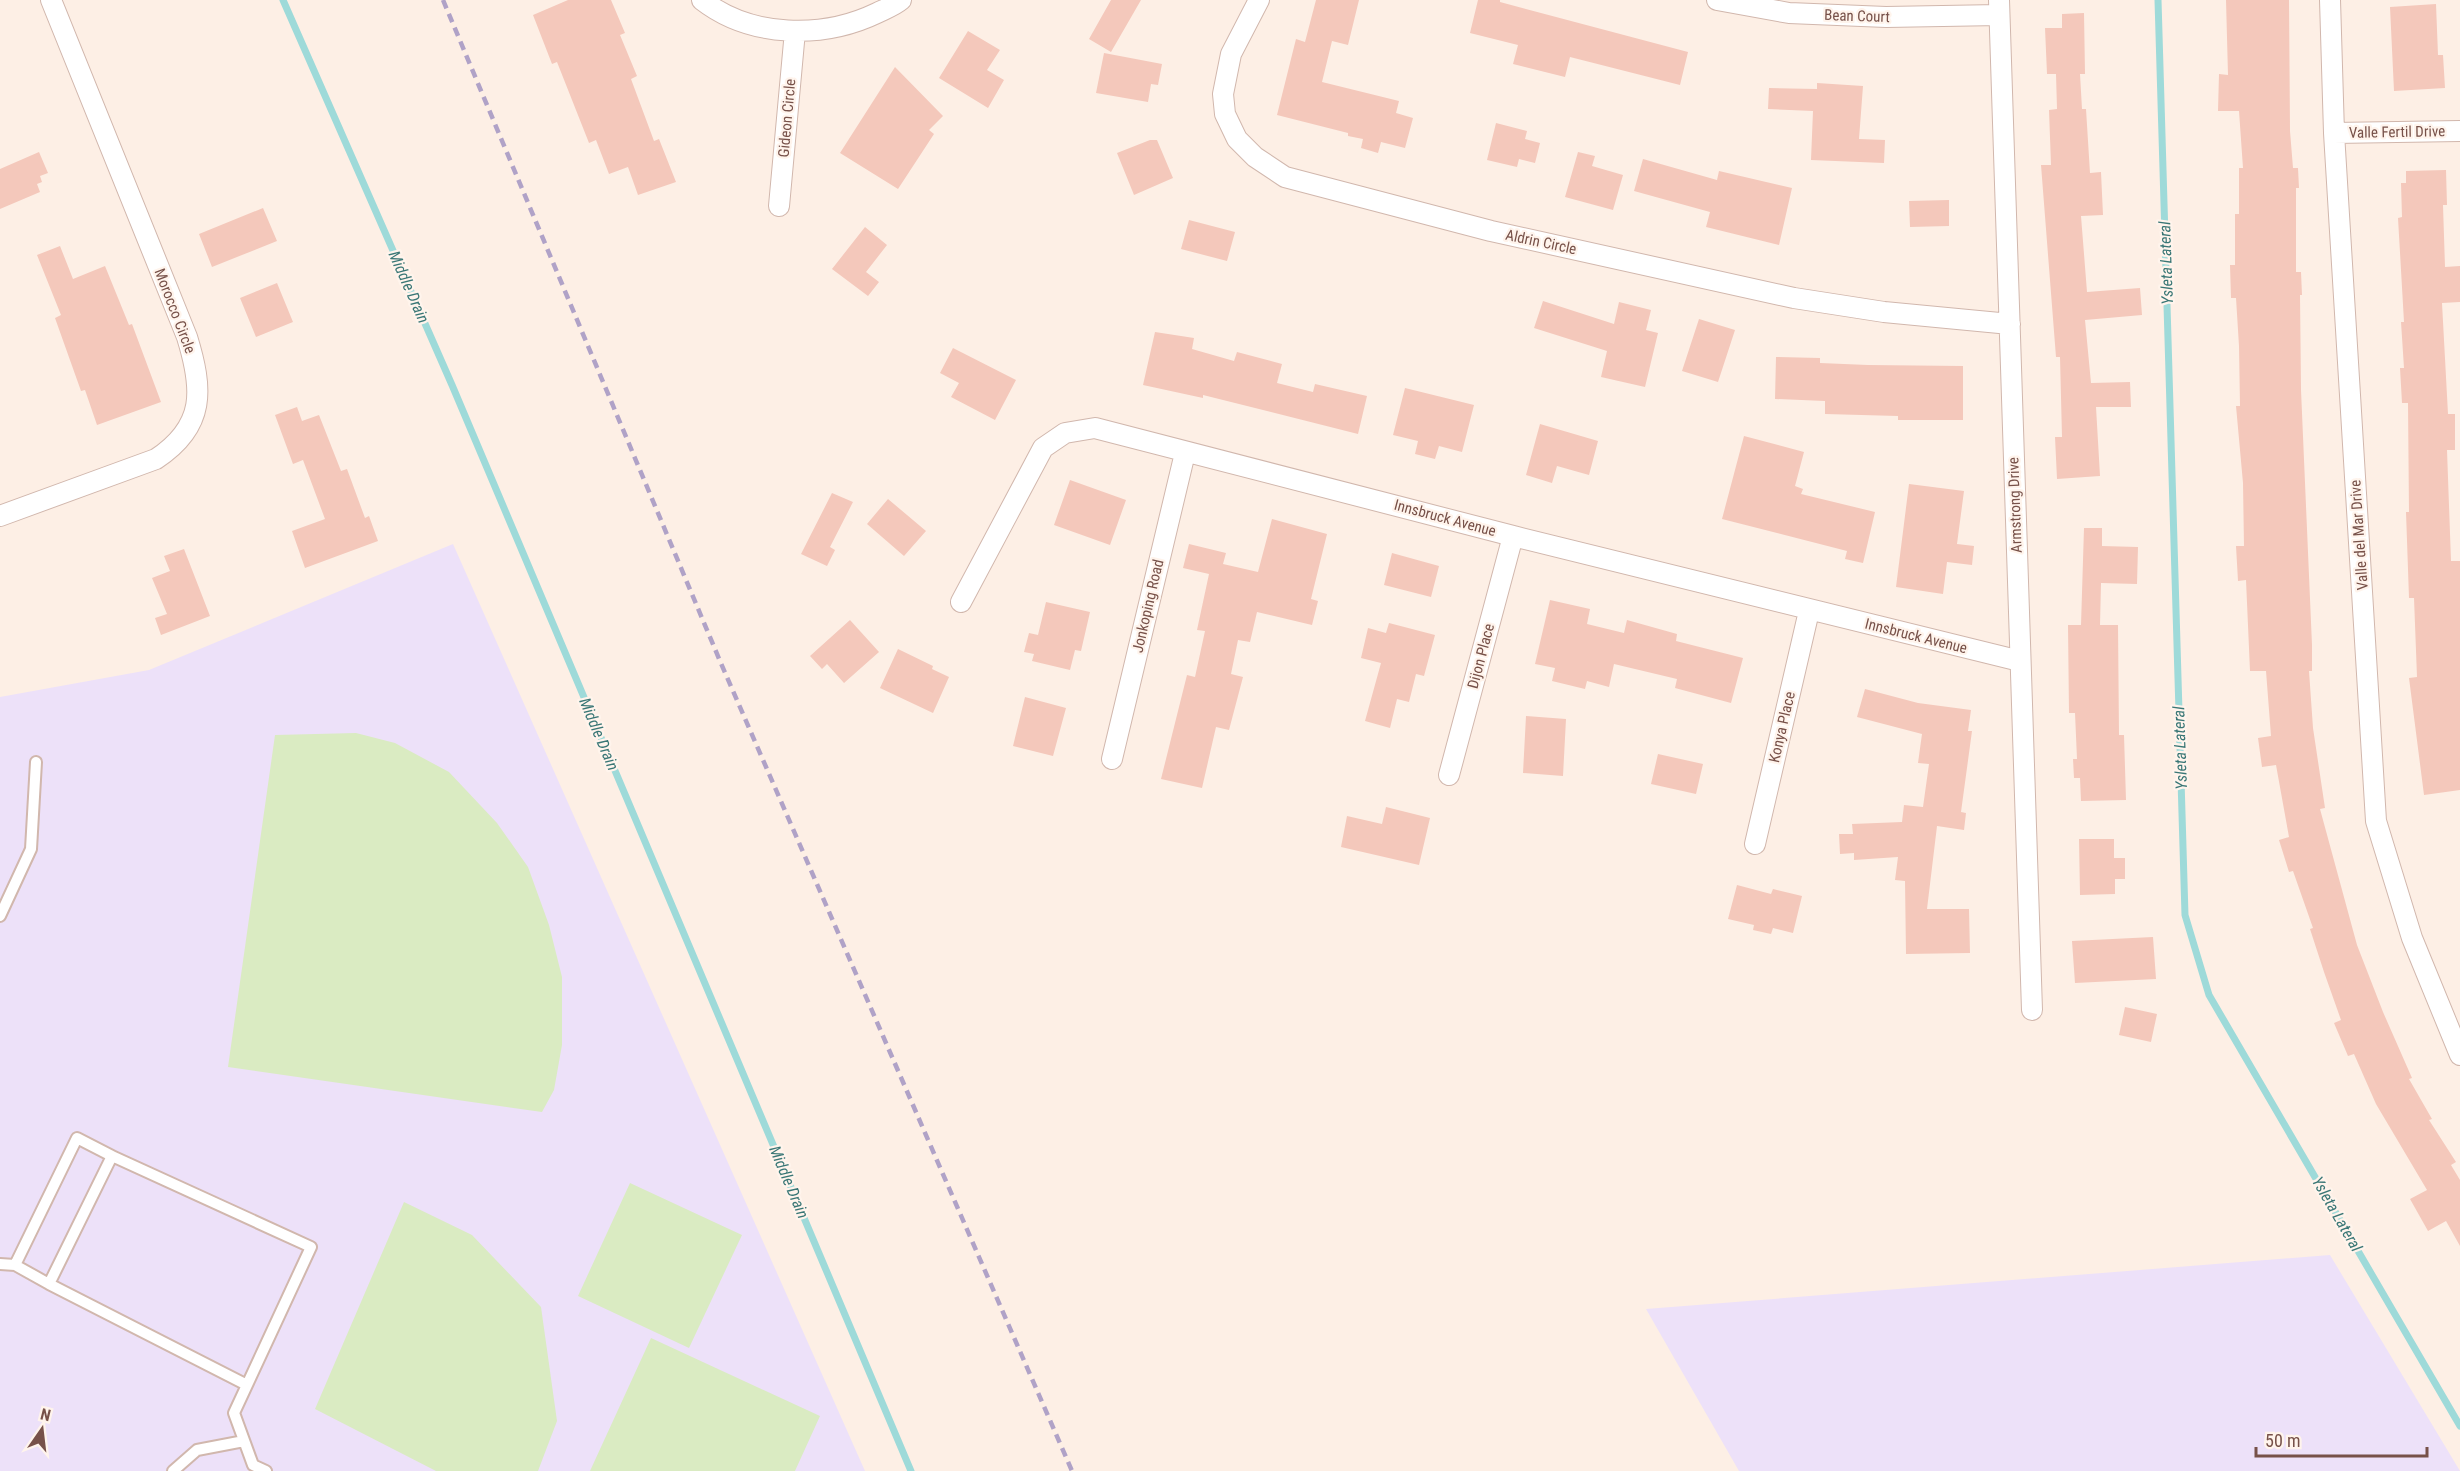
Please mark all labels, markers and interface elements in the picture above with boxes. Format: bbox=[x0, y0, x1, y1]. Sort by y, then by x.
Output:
street label: Bean Court bbox=[1824, 6, 1890, 26]
street label: Gideon Circle bbox=[775, 78, 799, 158]
street label: Valle Fertil Drive bbox=[2349, 122, 2445, 142]
water label: Ysleta Lateral bbox=[2155, 221, 2177, 305]
street label: Aldrin Circle bbox=[1504, 226, 1578, 258]
water label: Middle Drain bbox=[385, 248, 433, 326]
street label: Morocco Circle bbox=[151, 266, 199, 356]
street label: Armstrong Drive bbox=[2004, 457, 2026, 553]
street label: Valle del Mar Drive bbox=[2346, 479, 2372, 591]
street label: Innsbruck Avenue bbox=[1392, 496, 1498, 540]
street label: Jonkoping Road bbox=[1128, 557, 1168, 655]
street label: Innsbruck Avenue bbox=[1863, 615, 1969, 657]
street label: Dijon Place bbox=[1464, 622, 1498, 690]
street label: Konya Place bbox=[1765, 690, 1799, 764]
water label: Middle Drain bbox=[575, 695, 623, 773]
water label: Ysleta Lateral bbox=[2169, 706, 2191, 790]
water label: Middle Drain bbox=[765, 1143, 813, 1221]
water label: Ysleta Lateral bbox=[2308, 1173, 2366, 1255]
north arrow bbox=[12, 1399, 72, 1459]
text: N bbox=[38, 1405, 53, 1425]
scale bar bbox=[2256, 1420, 2427, 1458]
text: 50 m bbox=[2265, 1430, 2300, 1451]

